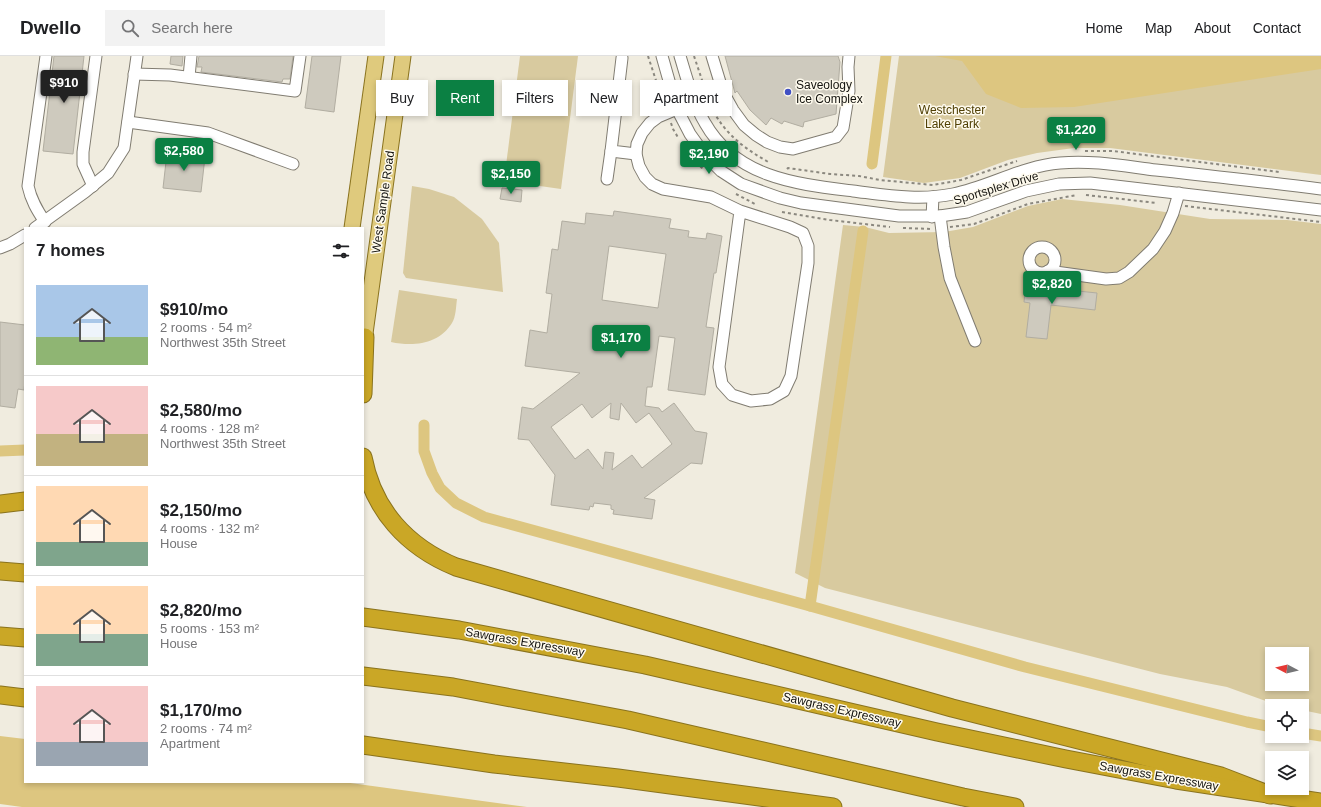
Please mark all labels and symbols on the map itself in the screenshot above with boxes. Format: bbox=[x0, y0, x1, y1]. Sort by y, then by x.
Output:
pin: $910 bbox=[40, 70, 88, 104]
place label: Saveology Ice Complex bbox=[796, 78, 863, 106]
marker: Saveology Ice Complex bbox=[783, 87, 793, 97]
park label: Westchester Lake Park bbox=[919, 103, 985, 131]
pin: $1,220 bbox=[1043, 117, 1109, 151]
pin: $2,580 bbox=[151, 138, 217, 172]
pin: $2,190 bbox=[676, 141, 742, 175]
street label: West Sample Road bbox=[369, 150, 397, 254]
pin: $2,150 bbox=[478, 161, 544, 195]
street label: Sportsplex Drive bbox=[952, 168, 1040, 208]
pin: $2,820 bbox=[1019, 271, 1085, 305]
pin: $1,170 bbox=[588, 325, 654, 359]
street label: Sawgrass Expressway bbox=[464, 625, 586, 659]
north arrow bbox=[1265, 647, 1309, 691]
street label: Sawgrass Expressway bbox=[782, 690, 902, 730]
street label: Sawgrass Expressway bbox=[1098, 759, 1220, 793]

